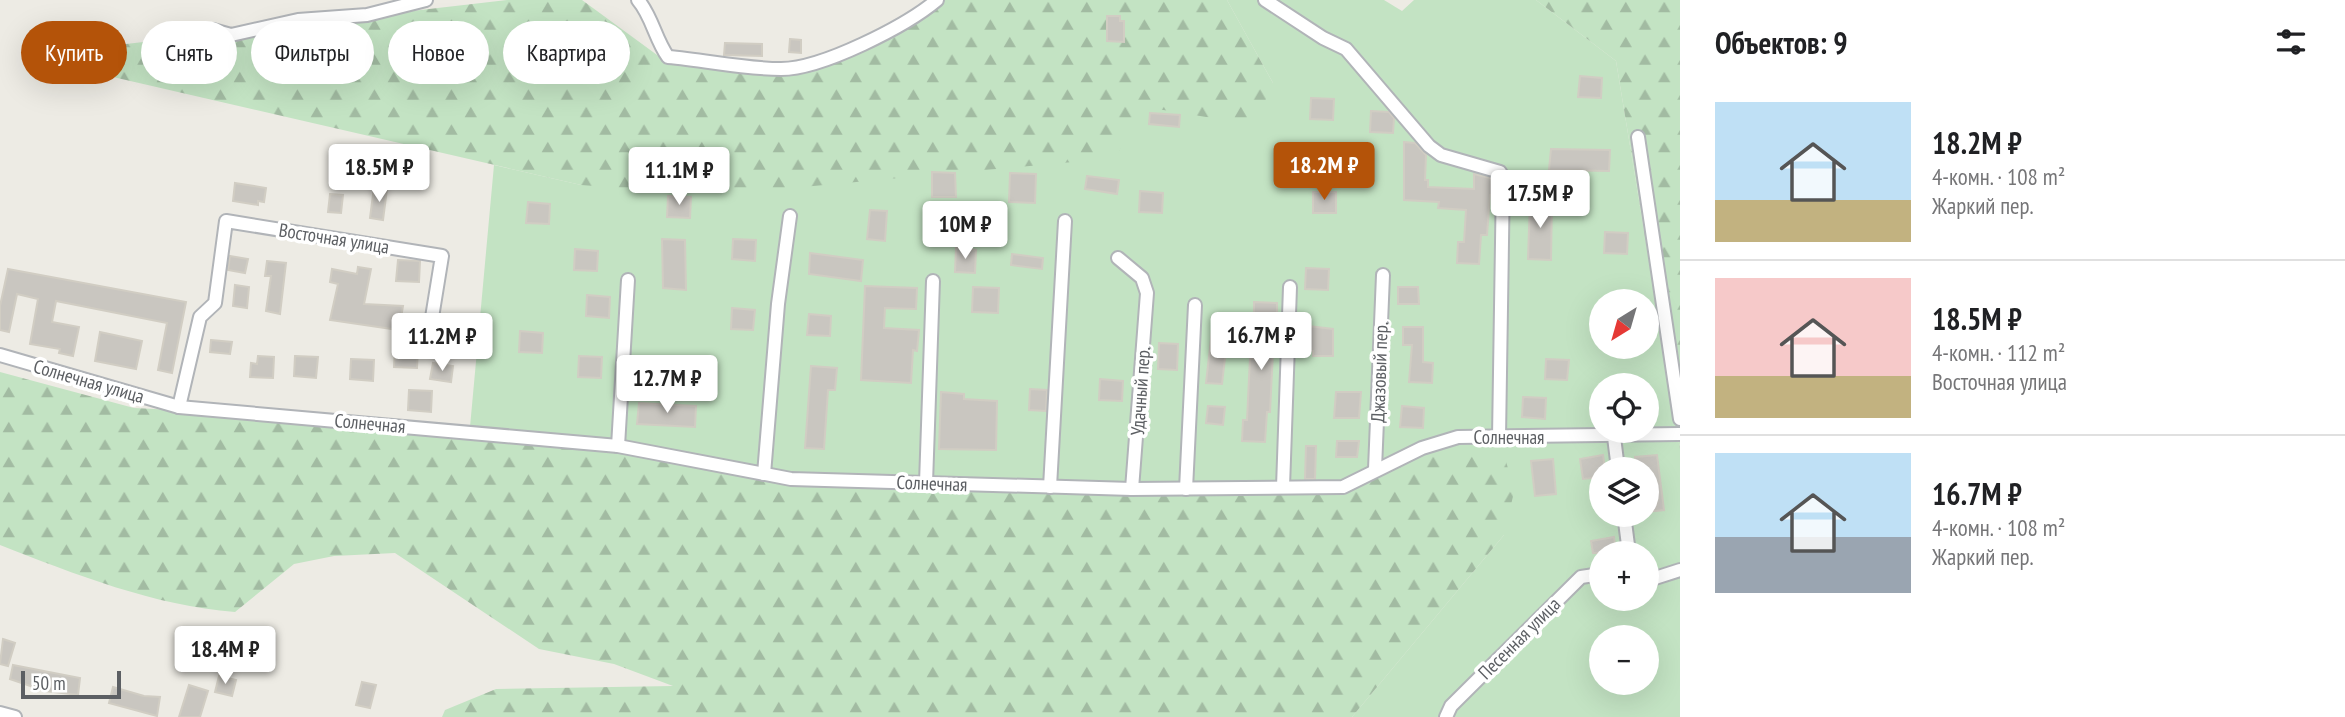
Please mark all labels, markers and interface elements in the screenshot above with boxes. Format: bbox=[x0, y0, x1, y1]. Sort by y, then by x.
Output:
chip: Купить bbox=[21, 21, 127, 84]
chip: Снять bbox=[141, 21, 237, 84]
chip: Фильтры bbox=[251, 21, 374, 84]
chip: Новое bbox=[388, 21, 489, 84]
chip: Квартира bbox=[503, 21, 630, 84]
text: Объектов: 9 bbox=[1715, 23, 1848, 62]
icon: filters bbox=[2272, 23, 2310, 61]
text: 18.2M ₽ bbox=[1932, 123, 2022, 162]
icon: home bbox=[1771, 130, 1855, 214]
pin: 18.2M ₽ bbox=[1259, 142, 1389, 202]
pin: 18.5M ₽ bbox=[314, 144, 444, 204]
pin: 11.1M ₽ bbox=[614, 148, 744, 207]
text: 18.2M ₽ bbox=[1290, 150, 1358, 179]
text: 18.5M ₽ bbox=[345, 152, 413, 181]
text: 11.1M ₽ bbox=[645, 155, 713, 184]
text: 4-комн. · 108 m² bbox=[1932, 162, 2065, 191]
pin: 17.5M ₽ bbox=[1475, 170, 1605, 230]
text: 17.5M ₽ bbox=[1507, 178, 1573, 207]
text: Жаркий пер. bbox=[1932, 191, 2034, 220]
pin: 10M ₽ bbox=[916, 202, 1014, 261]
text: 10M ₽ bbox=[939, 209, 991, 238]
street label: Восточная улица bbox=[277, 217, 391, 259]
north arrow bbox=[1589, 289, 1659, 359]
map controls bbox=[1589, 289, 1659, 695]
text: 18.5M ₽ bbox=[1932, 299, 2022, 338]
icon: home bbox=[1771, 306, 1855, 390]
pin: 16.7M ₽ bbox=[1196, 312, 1326, 372]
pin: 11.2M ₽ bbox=[377, 314, 507, 373]
text: 16.7M ₽ bbox=[1227, 320, 1295, 349]
text: 11.2M ₽ bbox=[408, 321, 476, 350]
street label: Джазовый пер. bbox=[1365, 321, 1393, 423]
text: 4-комн. · 112 m² bbox=[1932, 338, 2065, 367]
street label: Удачный пер. bbox=[1125, 346, 1155, 436]
street label: Солнечная улица bbox=[31, 354, 147, 408]
pin: 12.7M ₽ bbox=[602, 356, 732, 415]
text: 12.7M ₽ bbox=[633, 363, 701, 392]
text: Восточная улица bbox=[1932, 367, 2067, 396]
button: locate bbox=[1589, 373, 1659, 443]
street label: Солнечная bbox=[334, 408, 406, 438]
street label: Солнечная bbox=[1474, 425, 1544, 449]
button: layers bbox=[1589, 457, 1659, 527]
street label: Солнечная bbox=[896, 470, 968, 496]
text: 16.7M ₽ bbox=[1932, 474, 2022, 513]
icon: home bbox=[1771, 481, 1855, 565]
text: 4-комн. · 108 m² bbox=[1932, 513, 2065, 542]
button: + bbox=[1589, 541, 1659, 611]
text: Жаркий пер. bbox=[1932, 542, 2034, 571]
street label: Песенная улица bbox=[1473, 592, 1565, 684]
button: − bbox=[1589, 625, 1659, 695]
pin: 18.4M ₽ bbox=[160, 626, 290, 686]
text: 18.4M ₽ bbox=[191, 634, 259, 663]
scale bar bbox=[21, 668, 121, 700]
text: 50 m bbox=[32, 671, 66, 695]

